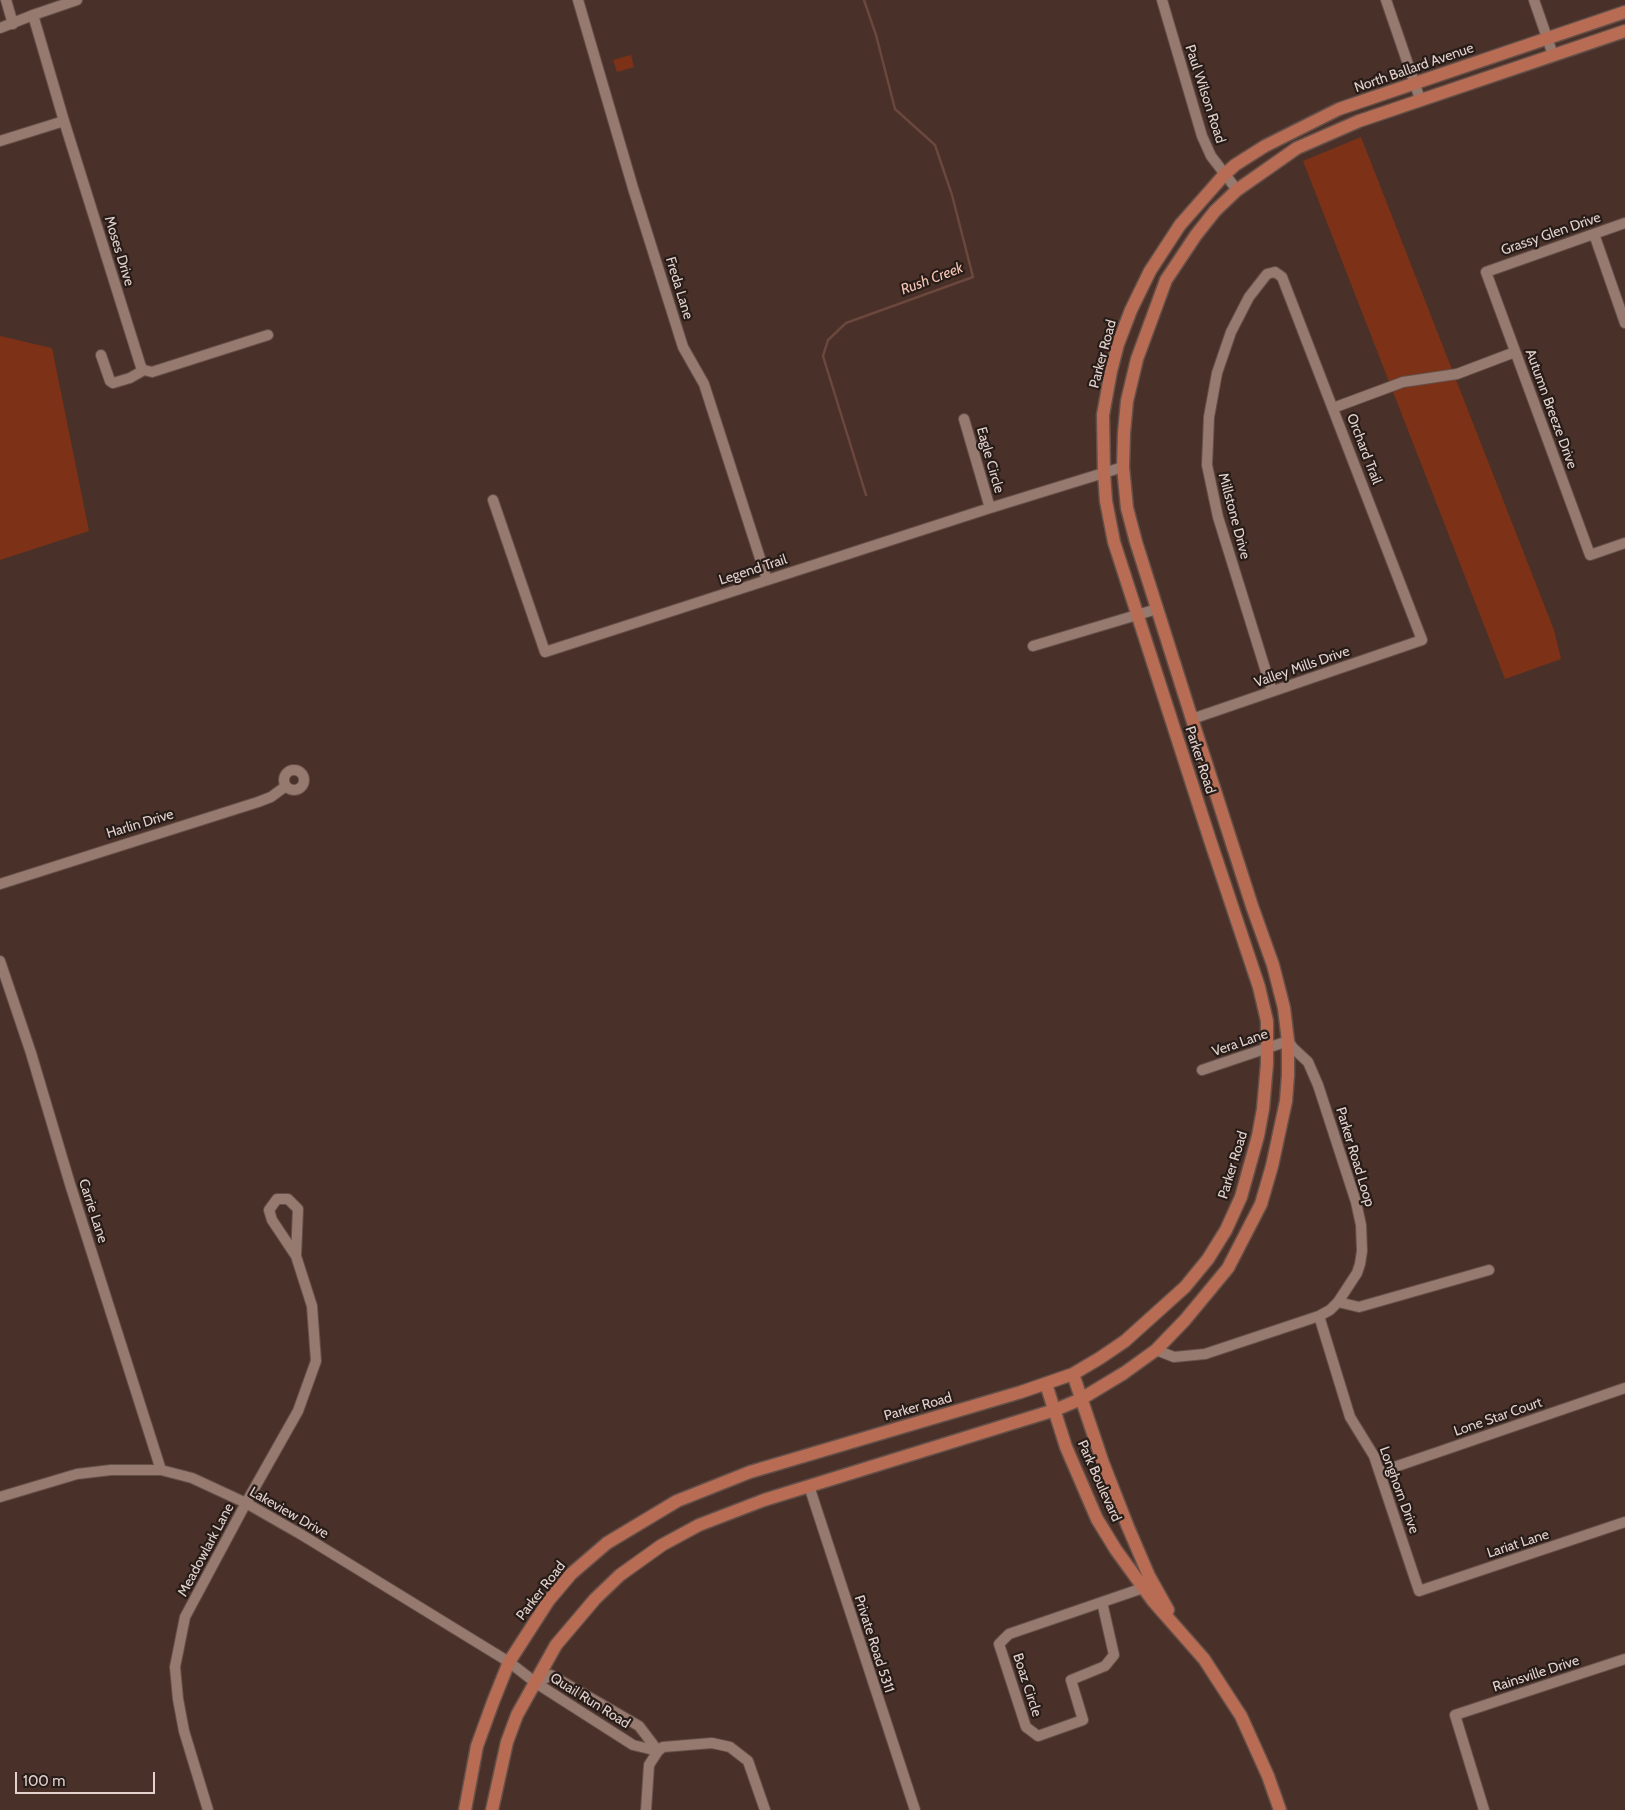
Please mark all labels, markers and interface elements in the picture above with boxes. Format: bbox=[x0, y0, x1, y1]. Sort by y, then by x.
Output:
street label: North Ballard Avenue bbox=[1352, 40, 1476, 96]
street label: Paul Wilson Road bbox=[1181, 43, 1229, 145]
street label: Grassy Glen Drive bbox=[1499, 209, 1603, 259]
street label: Moses Drive bbox=[100, 214, 138, 288]
street label: Freda Lane bbox=[662, 255, 696, 321]
water label: Rush Creek bbox=[898, 259, 966, 299]
street label: Parker Road bbox=[1086, 318, 1120, 390]
street label: Autumn Breeze Drive bbox=[1522, 347, 1580, 471]
street label: Orchard Trail bbox=[1343, 411, 1385, 487]
street label: Eagle Circle bbox=[973, 425, 1007, 495]
street label: Millstone Drive bbox=[1214, 471, 1254, 561]
street label: Legend Trail bbox=[717, 551, 789, 589]
street label: Valley Mills Drive bbox=[1252, 643, 1352, 691]
street label: Parker Road bbox=[1181, 724, 1219, 796]
street label: Harlin Drive bbox=[104, 806, 176, 842]
street label: Vera Lane bbox=[1210, 1026, 1270, 1060]
street label: Parker Road Loop bbox=[1332, 1105, 1378, 1209]
street label: Parker Road bbox=[1215, 1129, 1251, 1201]
street label: Carrie Lane bbox=[75, 1177, 111, 1245]
street label: Parker Road bbox=[882, 1389, 954, 1425]
street label: Lone Star Court bbox=[1452, 1394, 1544, 1440]
street label: Park Boulevard bbox=[1074, 1438, 1124, 1524]
street label: Longhorn Drive bbox=[1375, 1444, 1423, 1536]
street label: Lakeview Drive bbox=[246, 1484, 332, 1542]
street label: Meadowlark Lane bbox=[174, 1500, 238, 1600]
street label: Lariat Lane bbox=[1485, 1526, 1551, 1562]
street label: Parker Road bbox=[513, 1558, 569, 1624]
street label: Private Road 5311 bbox=[850, 1593, 898, 1695]
street label: Boaz Circle bbox=[1009, 1651, 1045, 1719]
street label: Rainsville Drive bbox=[1491, 1652, 1581, 1696]
street label: Quail Run Road bbox=[547, 1670, 633, 1732]
scale bar bbox=[18, 1762, 158, 1794]
text: 100 m bbox=[23, 1772, 65, 1790]

